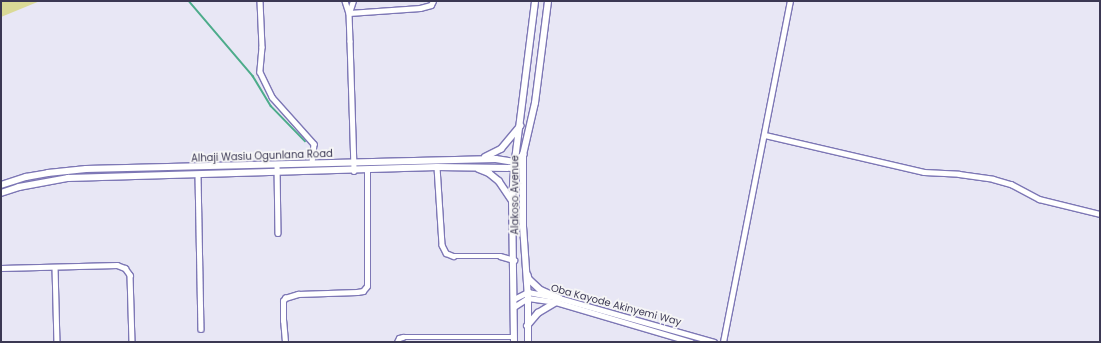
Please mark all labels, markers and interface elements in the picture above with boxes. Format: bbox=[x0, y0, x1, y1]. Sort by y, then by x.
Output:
street label: Alhaji Wasiu Ogunlana Road bbox=[191, 148, 333, 164]
street label: Alakoso Avenue bbox=[509, 155, 521, 235]
street label: Oba Kayode Akinyemi Way bbox=[549, 282, 683, 328]

